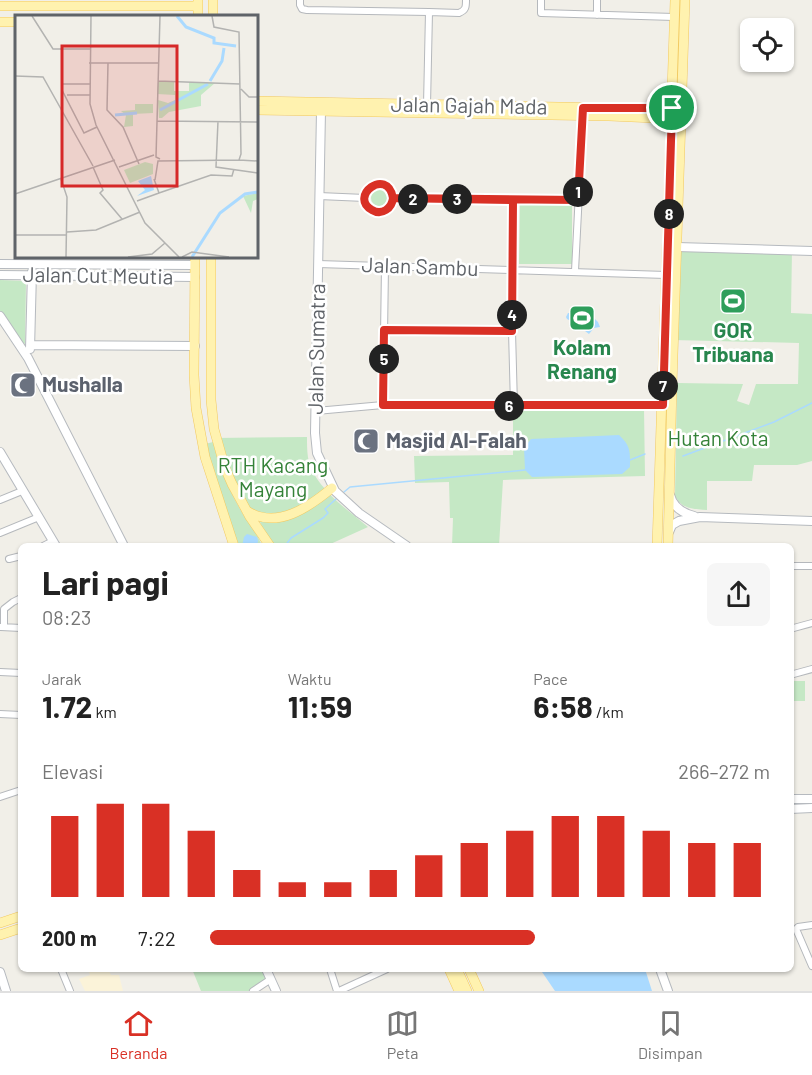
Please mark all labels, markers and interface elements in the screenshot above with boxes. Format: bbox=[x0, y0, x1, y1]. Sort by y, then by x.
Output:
inset map bbox=[15, 15, 258, 258]
map controls bbox=[740, 18, 794, 72]
button: locate bbox=[740, 18, 794, 72]
pin bbox=[646, 82, 697, 133]
street label: Jalan Gajah Mada bbox=[390, 91, 548, 118]
icon: arrive bbox=[655, 91, 688, 124]
pin: 1 bbox=[563, 177, 593, 207]
text: 1 bbox=[575, 182, 581, 201]
pin: 2 bbox=[398, 184, 428, 214]
pin: 3 bbox=[442, 184, 472, 214]
text: 2 bbox=[409, 189, 417, 208]
text: 3 bbox=[453, 189, 461, 208]
pin: 8 bbox=[654, 199, 684, 229]
text: 8 bbox=[665, 204, 673, 223]
street label: Jalan Sambu bbox=[361, 251, 479, 280]
street label: Jalan Cut Meutia bbox=[22, 261, 174, 288]
street label: Jalan Sumatra bbox=[302, 283, 329, 415]
sports icon: GOR Tribuana bbox=[718, 286, 748, 316]
pin: 4 bbox=[497, 300, 527, 330]
sports icon: Kolam Renang bbox=[567, 303, 597, 333]
text: 4 bbox=[507, 305, 517, 324]
place label: GOR Tribuana bbox=[692, 317, 774, 366]
place label: Kolam Renang bbox=[547, 334, 617, 383]
pin: 5 bbox=[369, 344, 399, 374]
text: 5 bbox=[380, 349, 388, 368]
mosque icon: Mushalla bbox=[8, 370, 38, 400]
place label: Mushalla bbox=[42, 371, 123, 396]
pin: 7 bbox=[648, 371, 678, 401]
text: 7 bbox=[659, 376, 667, 395]
pin: 6 bbox=[494, 391, 524, 421]
text: 6 bbox=[505, 396, 513, 415]
park label: Hutan Kota bbox=[667, 425, 769, 450]
mosque icon: Masjid Al-Falah bbox=[351, 426, 381, 456]
place label: Masjid Al-Falah bbox=[386, 427, 527, 452]
park label: RTH Kacang Mayang bbox=[218, 452, 328, 501]
text: Lari pagi bbox=[42, 562, 169, 602]
button: share bbox=[707, 563, 770, 626]
text: 08:23 bbox=[42, 605, 91, 629]
text: Jarak bbox=[42, 669, 81, 688]
text: Waktu bbox=[288, 669, 332, 688]
text: Pace bbox=[533, 669, 568, 688]
text: 1.72 bbox=[42, 688, 92, 724]
text: 11:59 bbox=[288, 688, 352, 724]
text: 6:58 bbox=[533, 688, 593, 724]
text: km bbox=[92, 702, 117, 721]
text: /km bbox=[593, 702, 624, 721]
text: Elevasi bbox=[42, 759, 103, 783]
text: 266–272 m bbox=[678, 759, 770, 783]
text: 200 m bbox=[42, 926, 97, 950]
text: 7:22 bbox=[138, 926, 176, 950]
tab: Beranda bbox=[109, 1007, 167, 1062]
tab: Peta bbox=[386, 1007, 419, 1062]
tab: Disimpan bbox=[638, 1007, 703, 1062]

